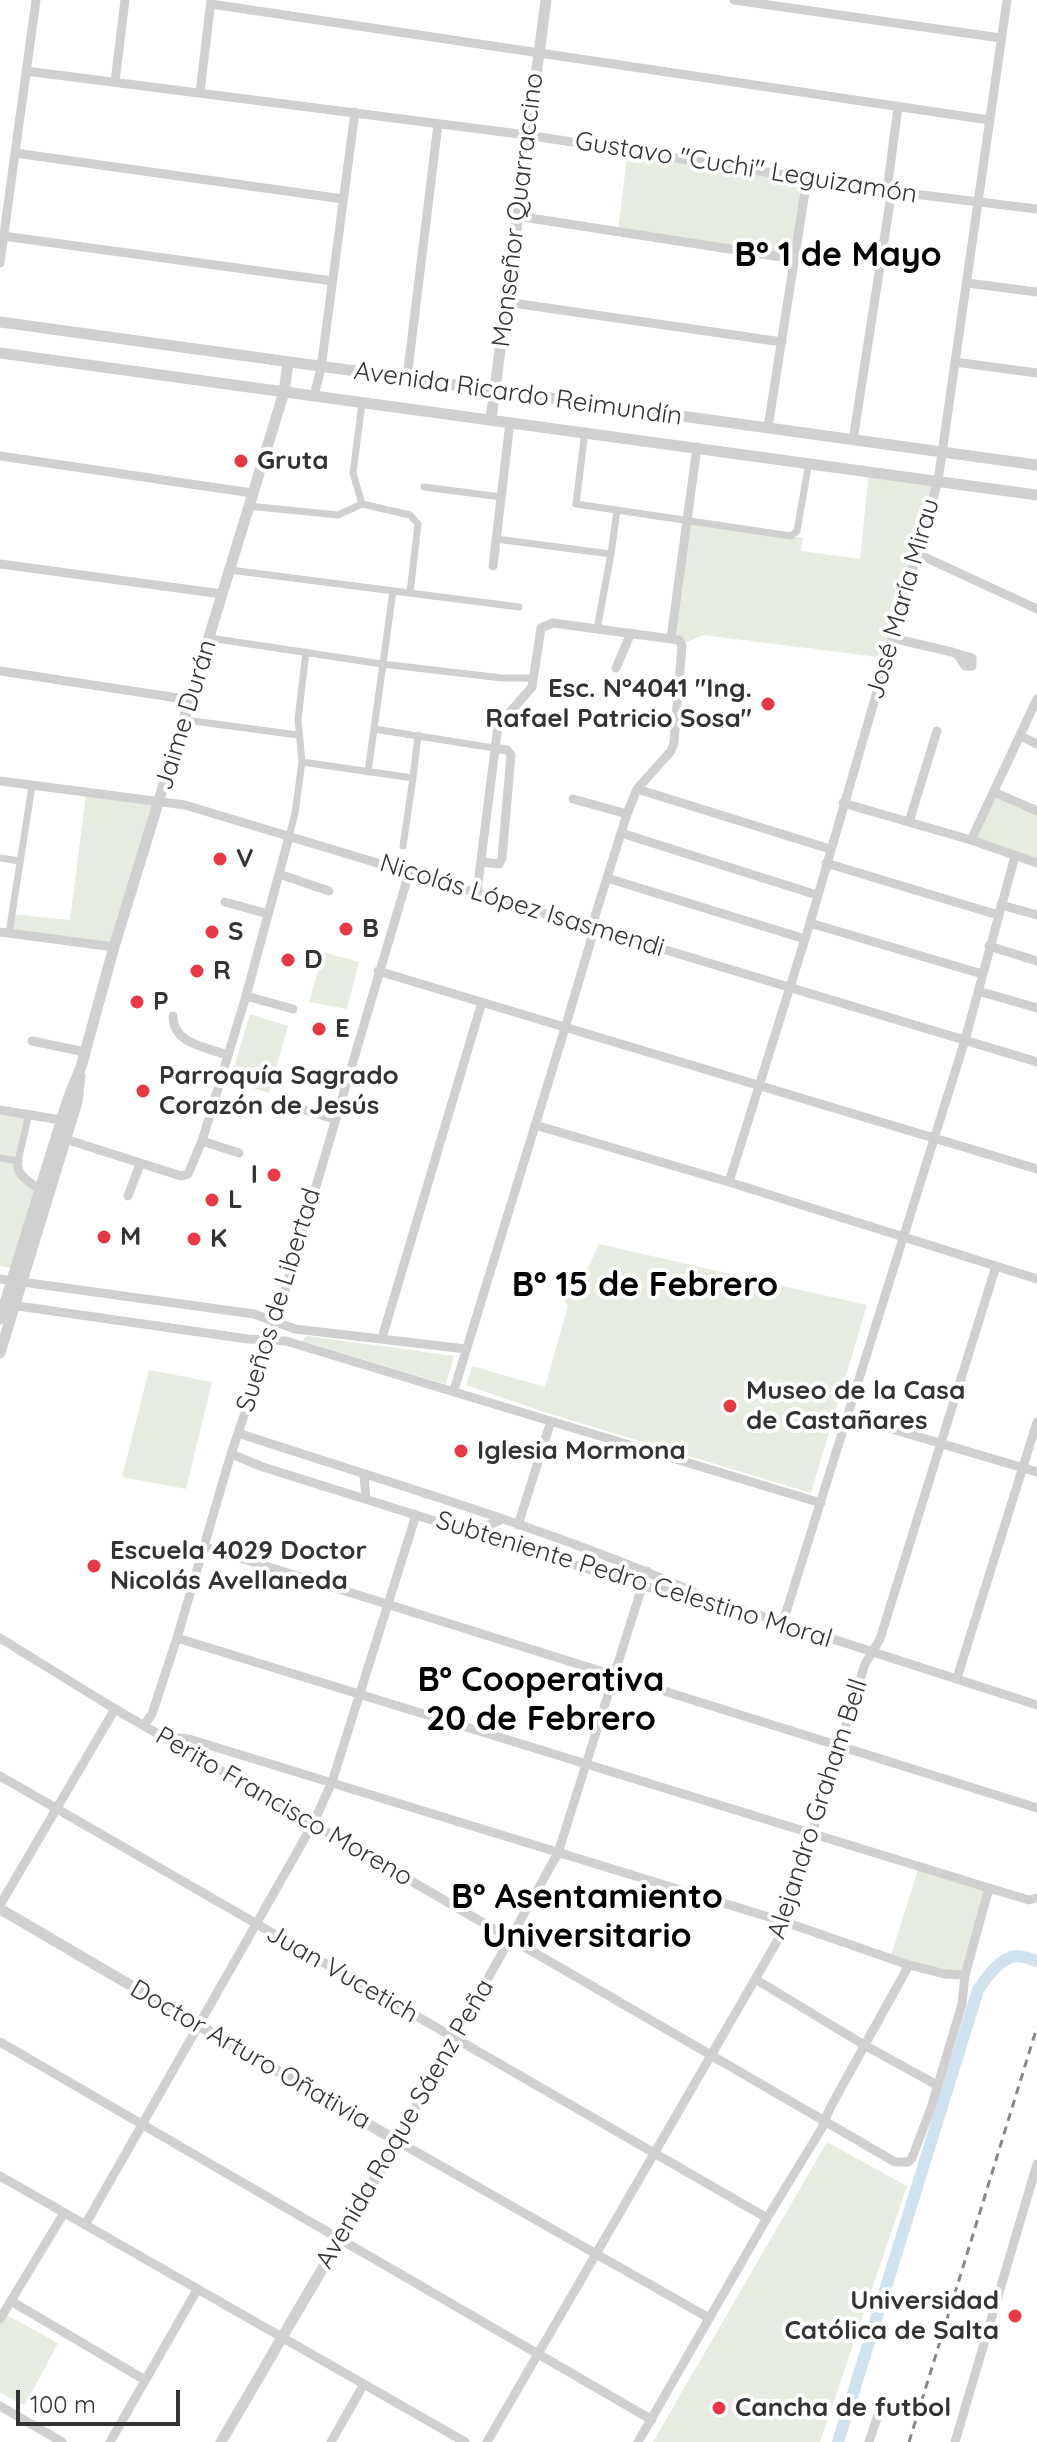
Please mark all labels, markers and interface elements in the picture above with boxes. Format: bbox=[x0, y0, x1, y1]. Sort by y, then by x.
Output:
street label: Monseñor Quarraccino bbox=[486, 71, 550, 349]
street label: Gustavo "Cuchi" Leguizamón bbox=[573, 126, 919, 210]
district label: Bº 1 de Mayo bbox=[734, 236, 942, 276]
street label: Avenida Ricardo Reimundín bbox=[352, 356, 684, 432]
place label: Gruta bbox=[257, 445, 329, 477]
marker: Gruta bbox=[232, 452, 250, 470]
street label: José María Mirau bbox=[859, 495, 947, 703]
street label: Jaime Durán bbox=[148, 636, 224, 794]
place label: Esc. N°4041 "Ing. Rafael Patricio Sosa" bbox=[485, 673, 752, 734]
marker: Esc. N°4041 "Ing. Rafael Patricio Sosa" bbox=[759, 695, 777, 713]
place label: V bbox=[236, 843, 254, 875]
street label: Nicolás López Isasmendi bbox=[376, 848, 668, 964]
marker: V bbox=[211, 850, 229, 868]
place label: B bbox=[362, 913, 379, 945]
place label: S bbox=[228, 916, 244, 948]
marker: B bbox=[337, 920, 355, 938]
marker: S bbox=[203, 923, 221, 941]
place label: D bbox=[304, 944, 323, 976]
marker: D bbox=[279, 951, 297, 969]
place label: R bbox=[213, 955, 231, 987]
marker: R bbox=[188, 962, 206, 980]
place label: P bbox=[153, 986, 169, 1018]
marker: P bbox=[128, 993, 146, 1011]
place label: E bbox=[335, 1013, 350, 1045]
marker: E bbox=[310, 1020, 328, 1038]
place label: Parroquía Sagrado Corazón de Jesús bbox=[159, 1060, 399, 1122]
marker: Parroquía Sagrado Corazón de Jesús bbox=[134, 1082, 152, 1100]
place label: I bbox=[251, 1159, 258, 1191]
marker: I bbox=[265, 1166, 283, 1184]
place label: L bbox=[228, 1184, 243, 1216]
street label: Sueños de Libertad bbox=[230, 1185, 328, 1415]
marker: L bbox=[203, 1191, 221, 1209]
place label: M bbox=[120, 1221, 141, 1253]
place label: K bbox=[210, 1223, 227, 1255]
marker: M bbox=[95, 1228, 113, 1246]
marker: K bbox=[185, 1230, 203, 1248]
district label: Bº 15 de Febrero bbox=[512, 1266, 778, 1306]
place label: Museo de la Casa de Castañares bbox=[746, 1375, 965, 1436]
marker: Museo de la Casa de Castañares bbox=[721, 1397, 739, 1415]
place label: Iglesia Mormona bbox=[477, 1435, 686, 1467]
marker: Iglesia Mormona bbox=[452, 1442, 470, 1460]
street label: Subteniente Pedro Celestino Moral bbox=[432, 1505, 836, 1655]
place label: Escuela 4029 Doctor Nicolás Avellaneda bbox=[110, 1535, 367, 1596]
marker: Escuela 4029 Doctor Nicolás Avellaneda bbox=[85, 1557, 103, 1575]
district label: Bº Cooperativa 20 de Febrero bbox=[413, 1661, 669, 1740]
street label: Alejandro Graham Bell bbox=[761, 1675, 875, 1943]
street label: Perito Francisco Moreno bbox=[150, 1721, 418, 1893]
district label: Bº Asentamiento Universitario bbox=[451, 1878, 723, 1958]
street label: Juan Vucetich bbox=[261, 1918, 423, 2030]
street label: Doctor Arturo Oñativia bbox=[124, 1973, 376, 2137]
street label: Avenida Roque Sáenz Peña bbox=[309, 1974, 501, 2274]
place label: Universidad Católica de Salta bbox=[785, 2285, 999, 2346]
marker: Universidad Católica de Salta bbox=[1006, 2307, 1024, 2325]
scale bar bbox=[20, 2374, 184, 2424]
text: 100 m bbox=[30, 2389, 96, 2419]
place label: Cancha de futbol bbox=[735, 2392, 951, 2424]
marker: Cancha de futbol bbox=[710, 2399, 728, 2417]

